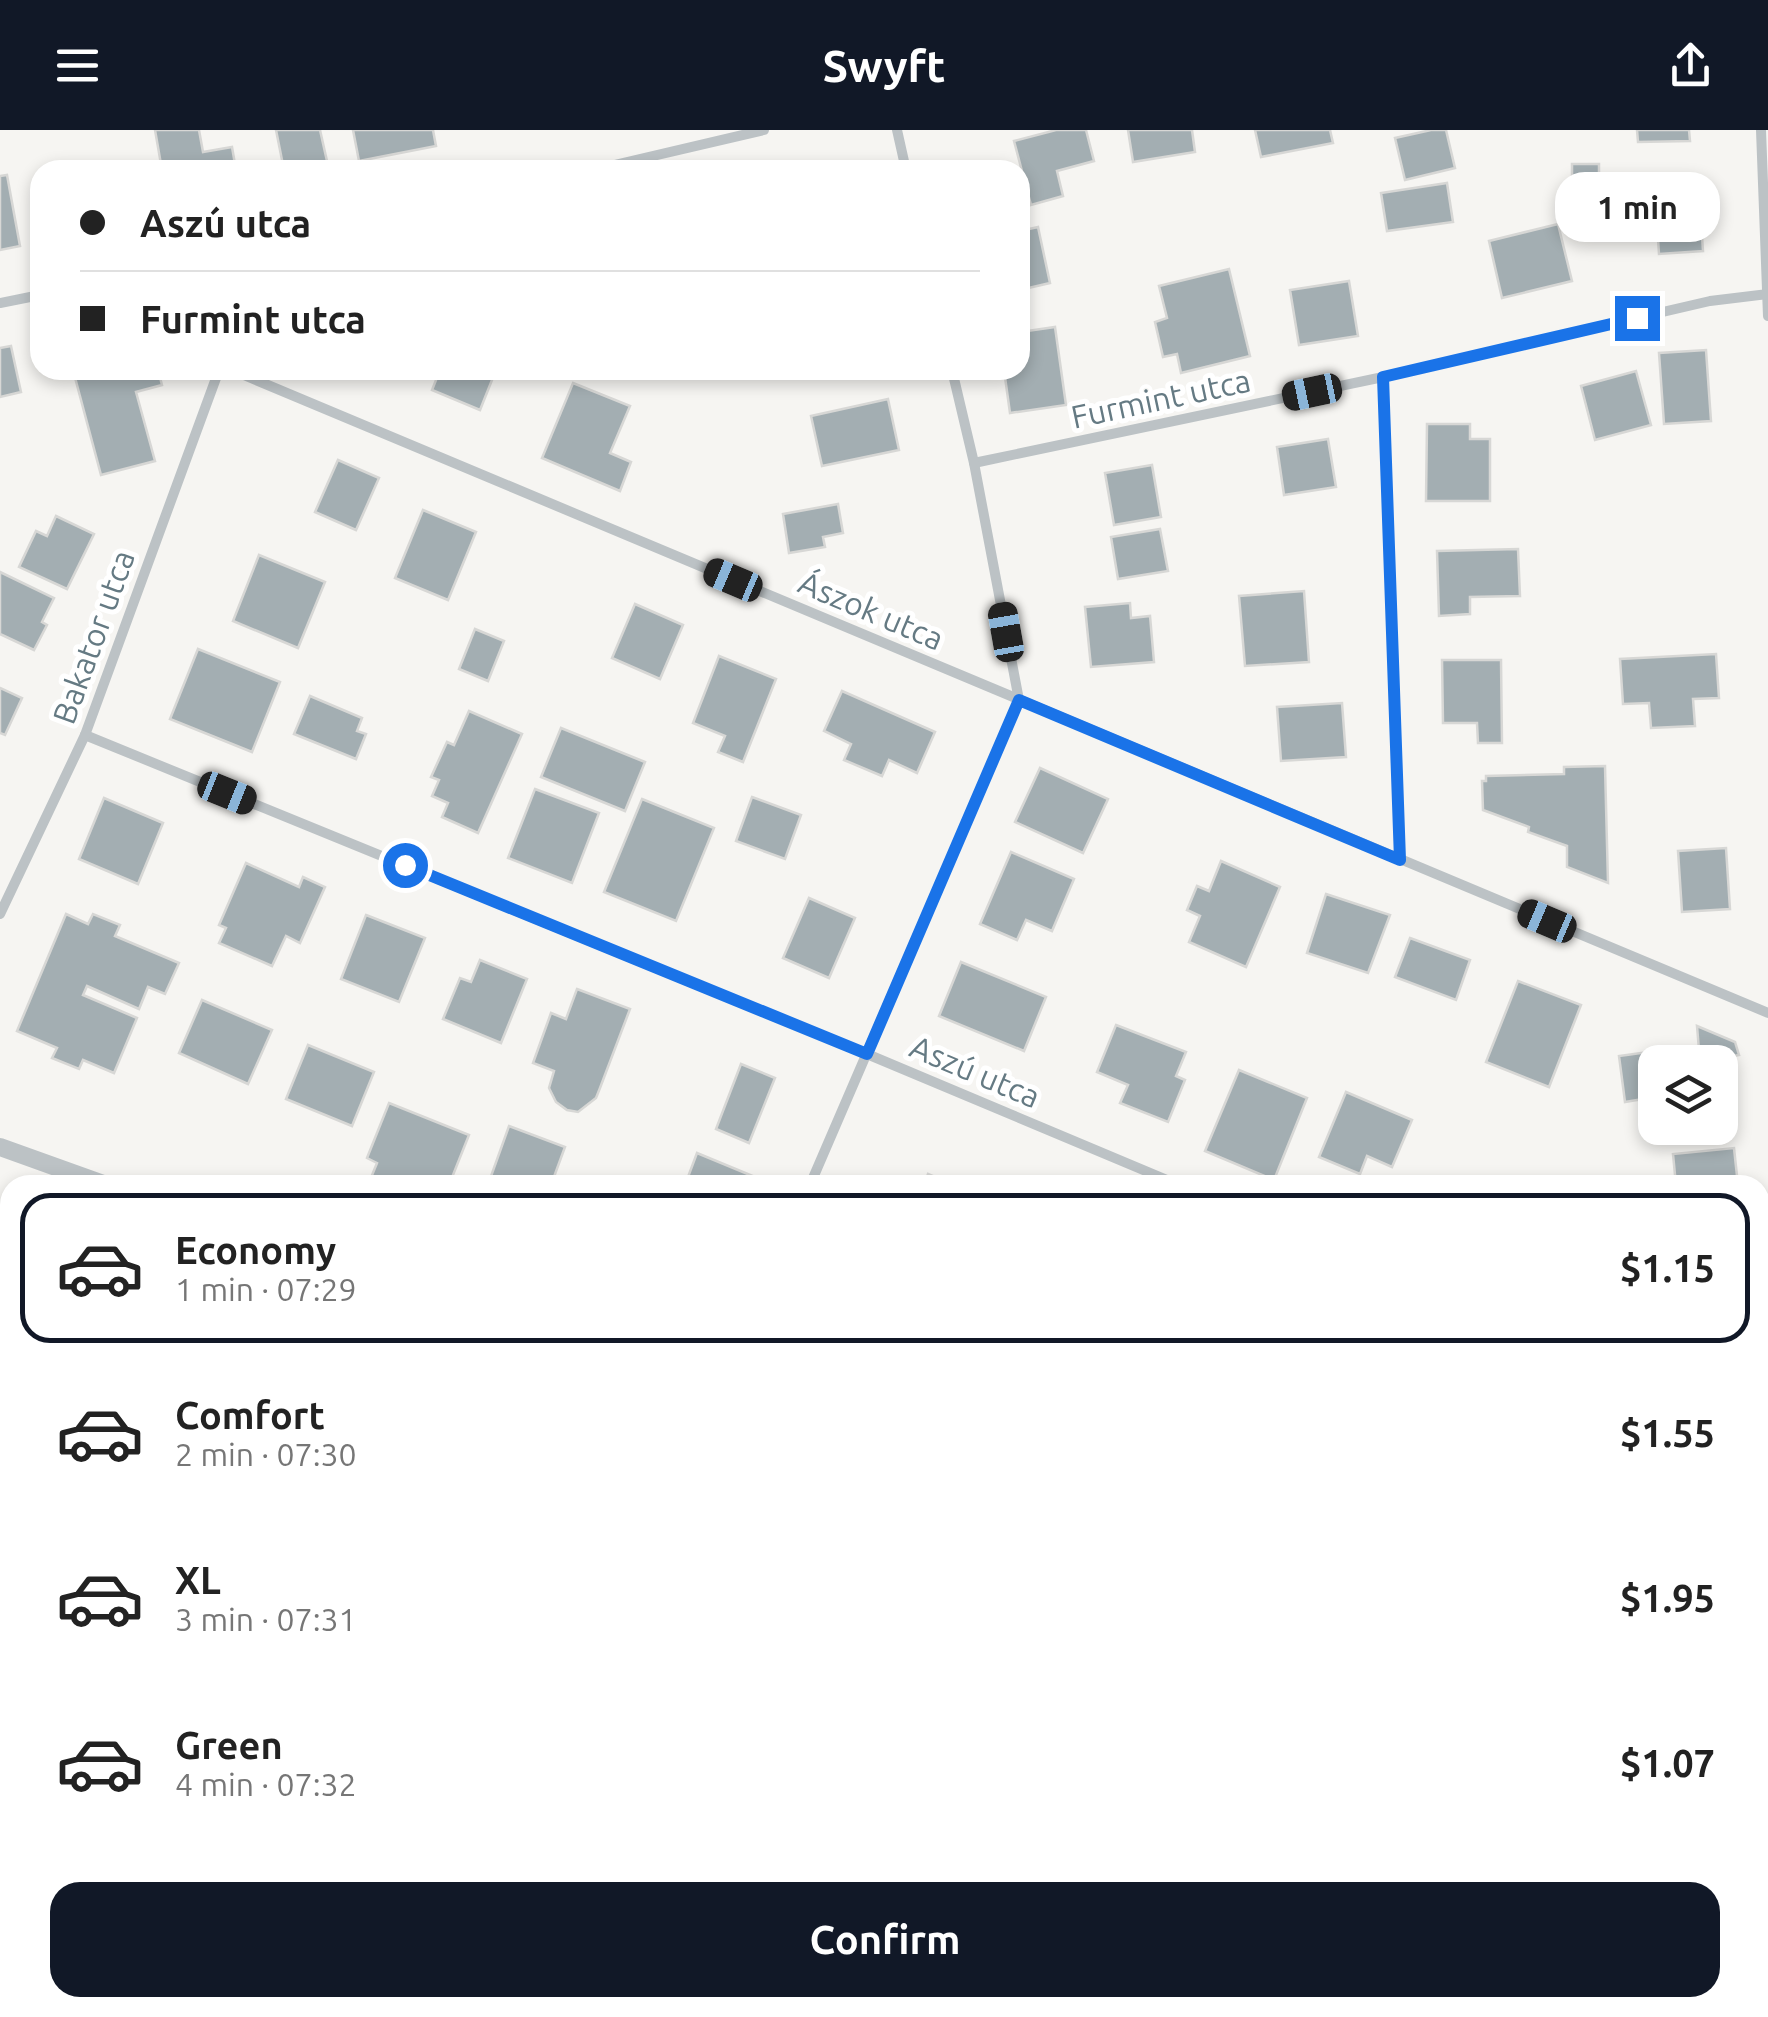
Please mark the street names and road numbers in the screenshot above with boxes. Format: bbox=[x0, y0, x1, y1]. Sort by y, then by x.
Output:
street label: Furmint utca bbox=[1068, 361, 1254, 435]
street label: Bakator utca bbox=[45, 545, 141, 728]
street label: Ászok utca bbox=[794, 563, 949, 657]
street label: Aszú utca bbox=[905, 1028, 1046, 1114]

